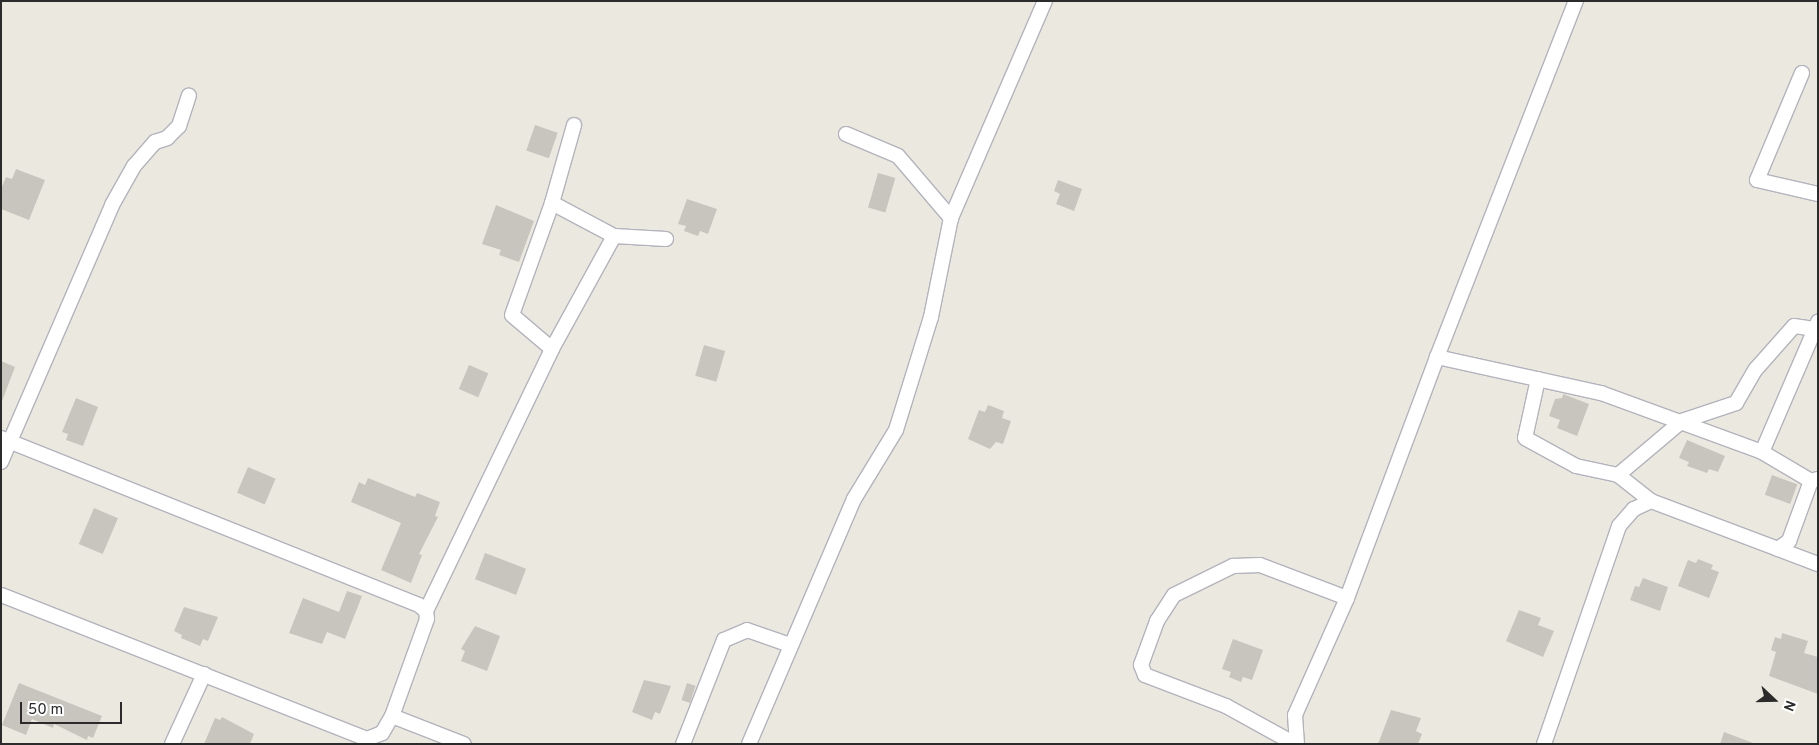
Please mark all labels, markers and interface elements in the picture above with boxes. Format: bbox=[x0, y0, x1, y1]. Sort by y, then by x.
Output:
north arrow bbox=[1749, 675, 1799, 725]
scale bar bbox=[22, 692, 125, 724]
text: N bbox=[1779, 698, 1798, 713]
text: 50 m bbox=[28, 701, 63, 720]

